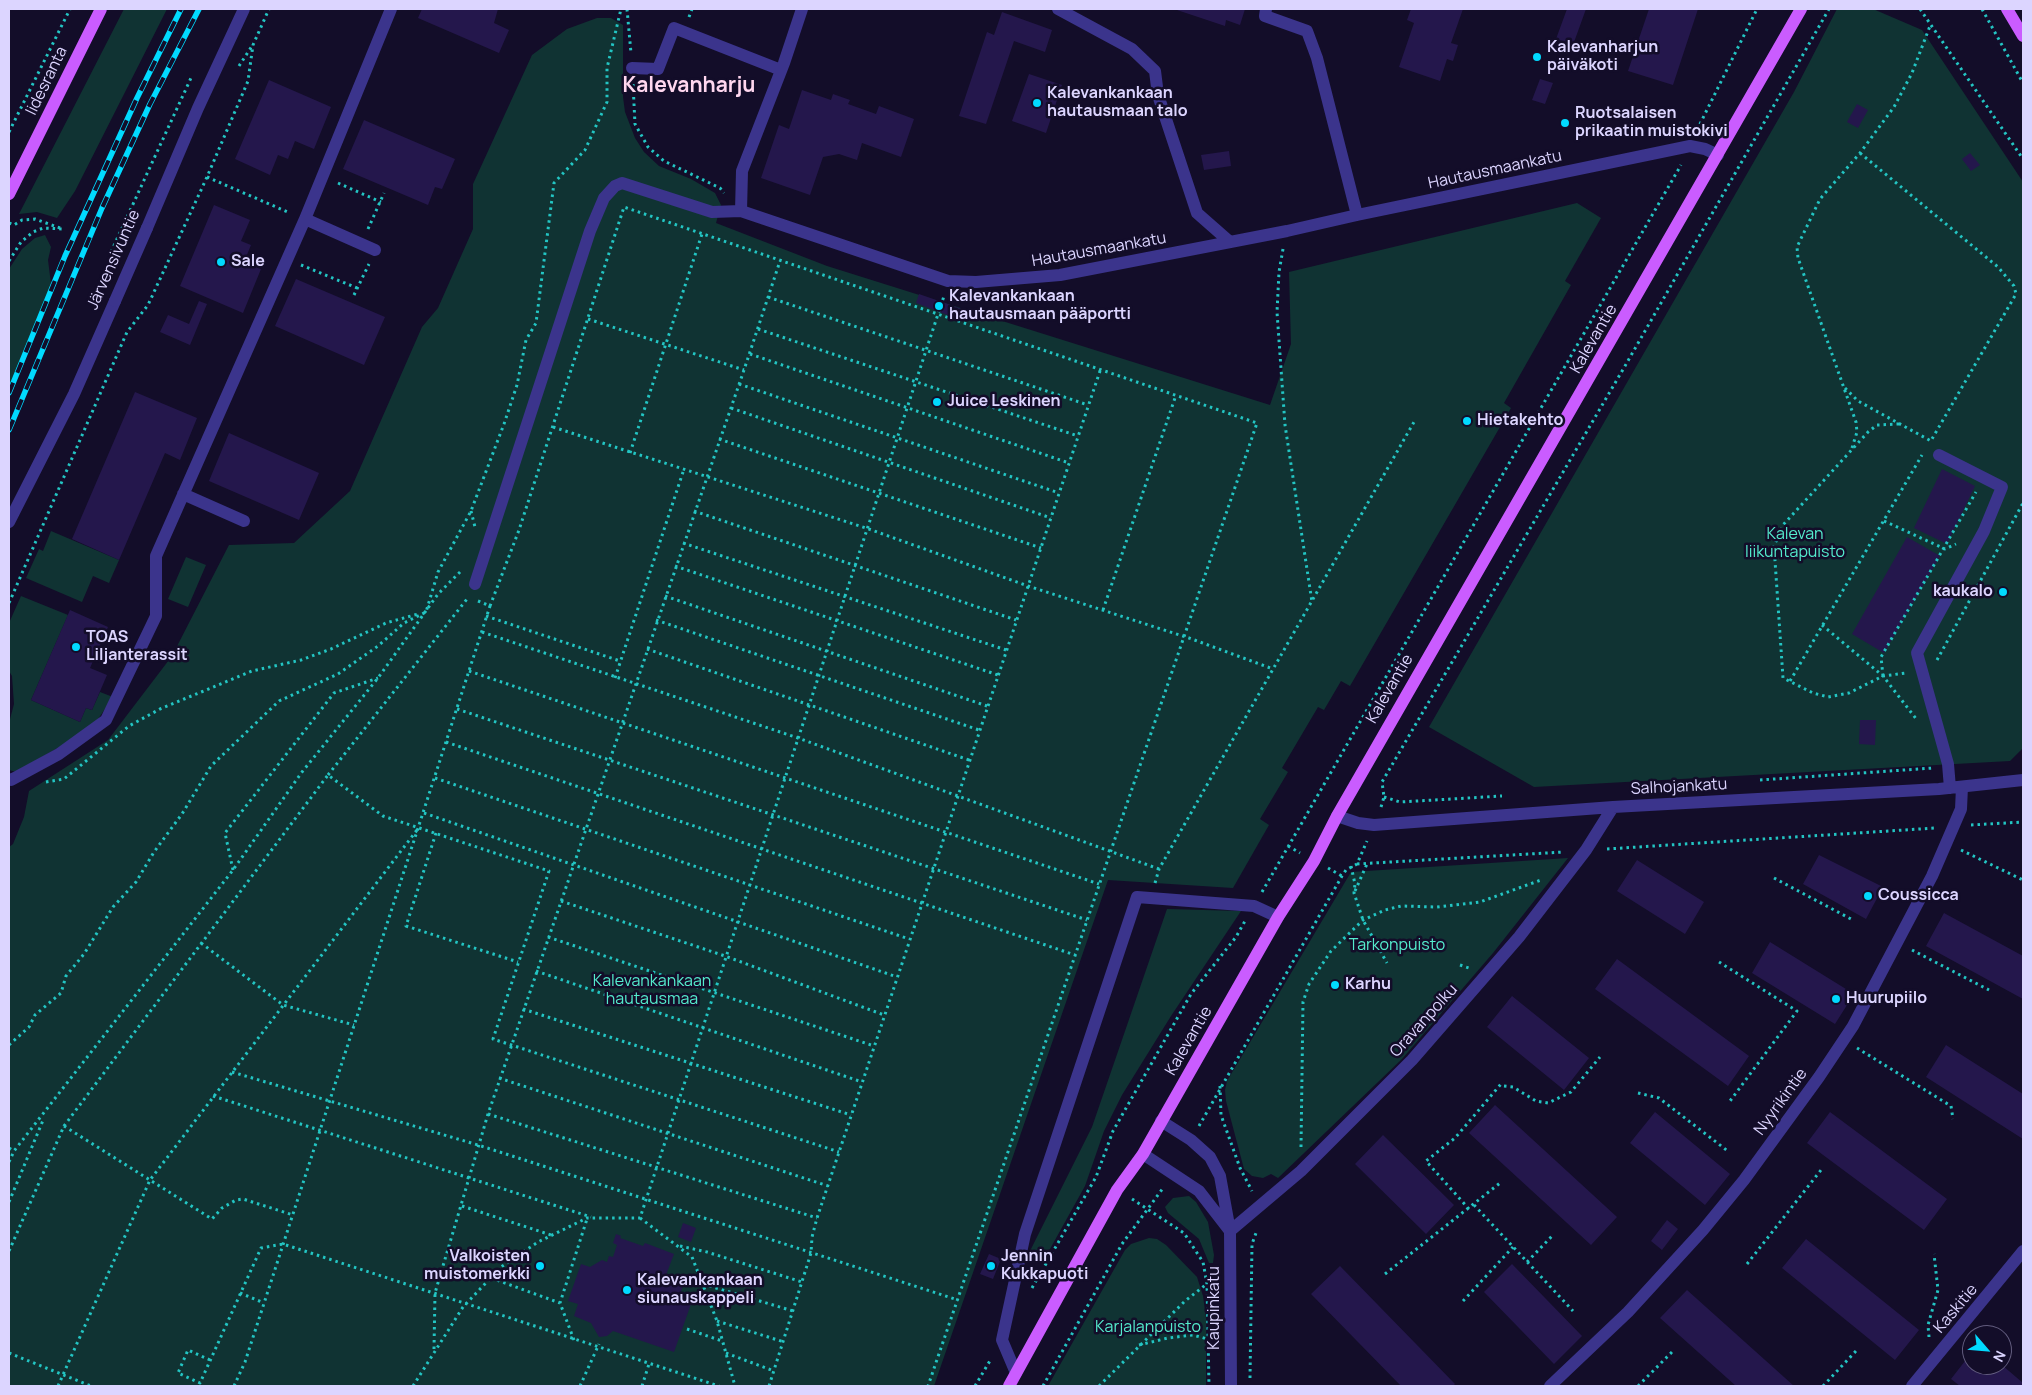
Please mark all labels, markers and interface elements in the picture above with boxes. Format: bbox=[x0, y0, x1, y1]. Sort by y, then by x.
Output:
place label: Kalevanharjun päiväkoti bbox=[1547, 38, 1658, 76]
street label: Iidesranta bbox=[22, 44, 72, 118]
marker: Kalevanharjun päiväkoti bbox=[1531, 51, 1543, 63]
district label: Kalevanharju bbox=[623, 73, 755, 99]
place label: Kalevankankaan hautausmaan talo bbox=[1047, 84, 1188, 122]
marker: Kalevankankaan hautausmaan talo bbox=[1031, 97, 1043, 109]
place label: Ruotsalaisen prikaatin muistokivi bbox=[1575, 104, 1728, 142]
marker: Ruotsalaisen prikaatin muistokivi bbox=[1559, 117, 1571, 129]
street label: Hautausmaankatu bbox=[1426, 146, 1564, 194]
street label: Järvensivuntie bbox=[83, 207, 145, 313]
street label: Hautausmaankatu bbox=[1030, 229, 1168, 271]
place label: Sale bbox=[231, 252, 265, 272]
marker: Sale bbox=[215, 256, 227, 268]
place label: Kalevankankaan hautausmaan pääportti bbox=[949, 287, 1131, 325]
marker: Kalevankankaan hautausmaan pääportti bbox=[933, 300, 945, 312]
street label: Kalevantie bbox=[1567, 301, 1621, 377]
place label: Juice Leskinen bbox=[947, 392, 1061, 412]
marker: Juice Leskinen bbox=[931, 396, 943, 408]
place label: Hietakehto bbox=[1477, 411, 1563, 431]
marker: Hietakehto bbox=[1461, 415, 1473, 427]
park label: Kalevan liikuntapuisto bbox=[1745, 525, 1845, 563]
place label: kaukalo bbox=[1933, 582, 1993, 602]
marker: kaukalo bbox=[1997, 586, 2009, 598]
place label: TOAS Liljanterassit bbox=[86, 628, 188, 666]
marker: TOAS Liljanterassit bbox=[70, 641, 82, 653]
street label: Kalevantie bbox=[1363, 651, 1417, 727]
street label: Salhojankatu bbox=[1630, 775, 1728, 799]
place label: Coussicca bbox=[1878, 886, 1959, 906]
marker: Coussicca bbox=[1862, 890, 1874, 902]
park label: Tarkonpuisto bbox=[1349, 936, 1445, 956]
park label: Kalevankankaan hautausmaa bbox=[593, 972, 711, 1010]
place label: Karhu bbox=[1345, 975, 1391, 995]
marker: Karhu bbox=[1329, 979, 1341, 991]
street label: Oravanpolku bbox=[1386, 980, 1462, 1062]
place label: Huurupiilo bbox=[1846, 989, 1927, 1009]
marker: Huurupiilo bbox=[1830, 993, 1842, 1005]
street label: Kalevantie bbox=[1162, 1003, 1216, 1079]
street label: Nyyrikintie bbox=[1750, 1065, 1812, 1139]
place label: Valkoisten muistomerkki bbox=[424, 1247, 530, 1285]
place label: Jennin Kukkapuoti bbox=[1001, 1247, 1088, 1285]
marker: Valkoisten muistomerkki bbox=[534, 1260, 546, 1272]
marker: Jennin Kukkapuoti bbox=[985, 1260, 997, 1272]
street label: Kaupinkatu bbox=[1205, 1266, 1225, 1350]
place label: Kalevankankaan siunauskappeli bbox=[637, 1271, 763, 1309]
street label: Kaskitie bbox=[1930, 1281, 1982, 1337]
marker: Kalevankankaan siunauskappeli bbox=[621, 1284, 633, 1296]
park label: Karjalanpuisto bbox=[1095, 1318, 1201, 1338]
north arrow bbox=[1962, 1325, 2012, 1375]
text: N bbox=[1989, 1348, 2011, 1365]

